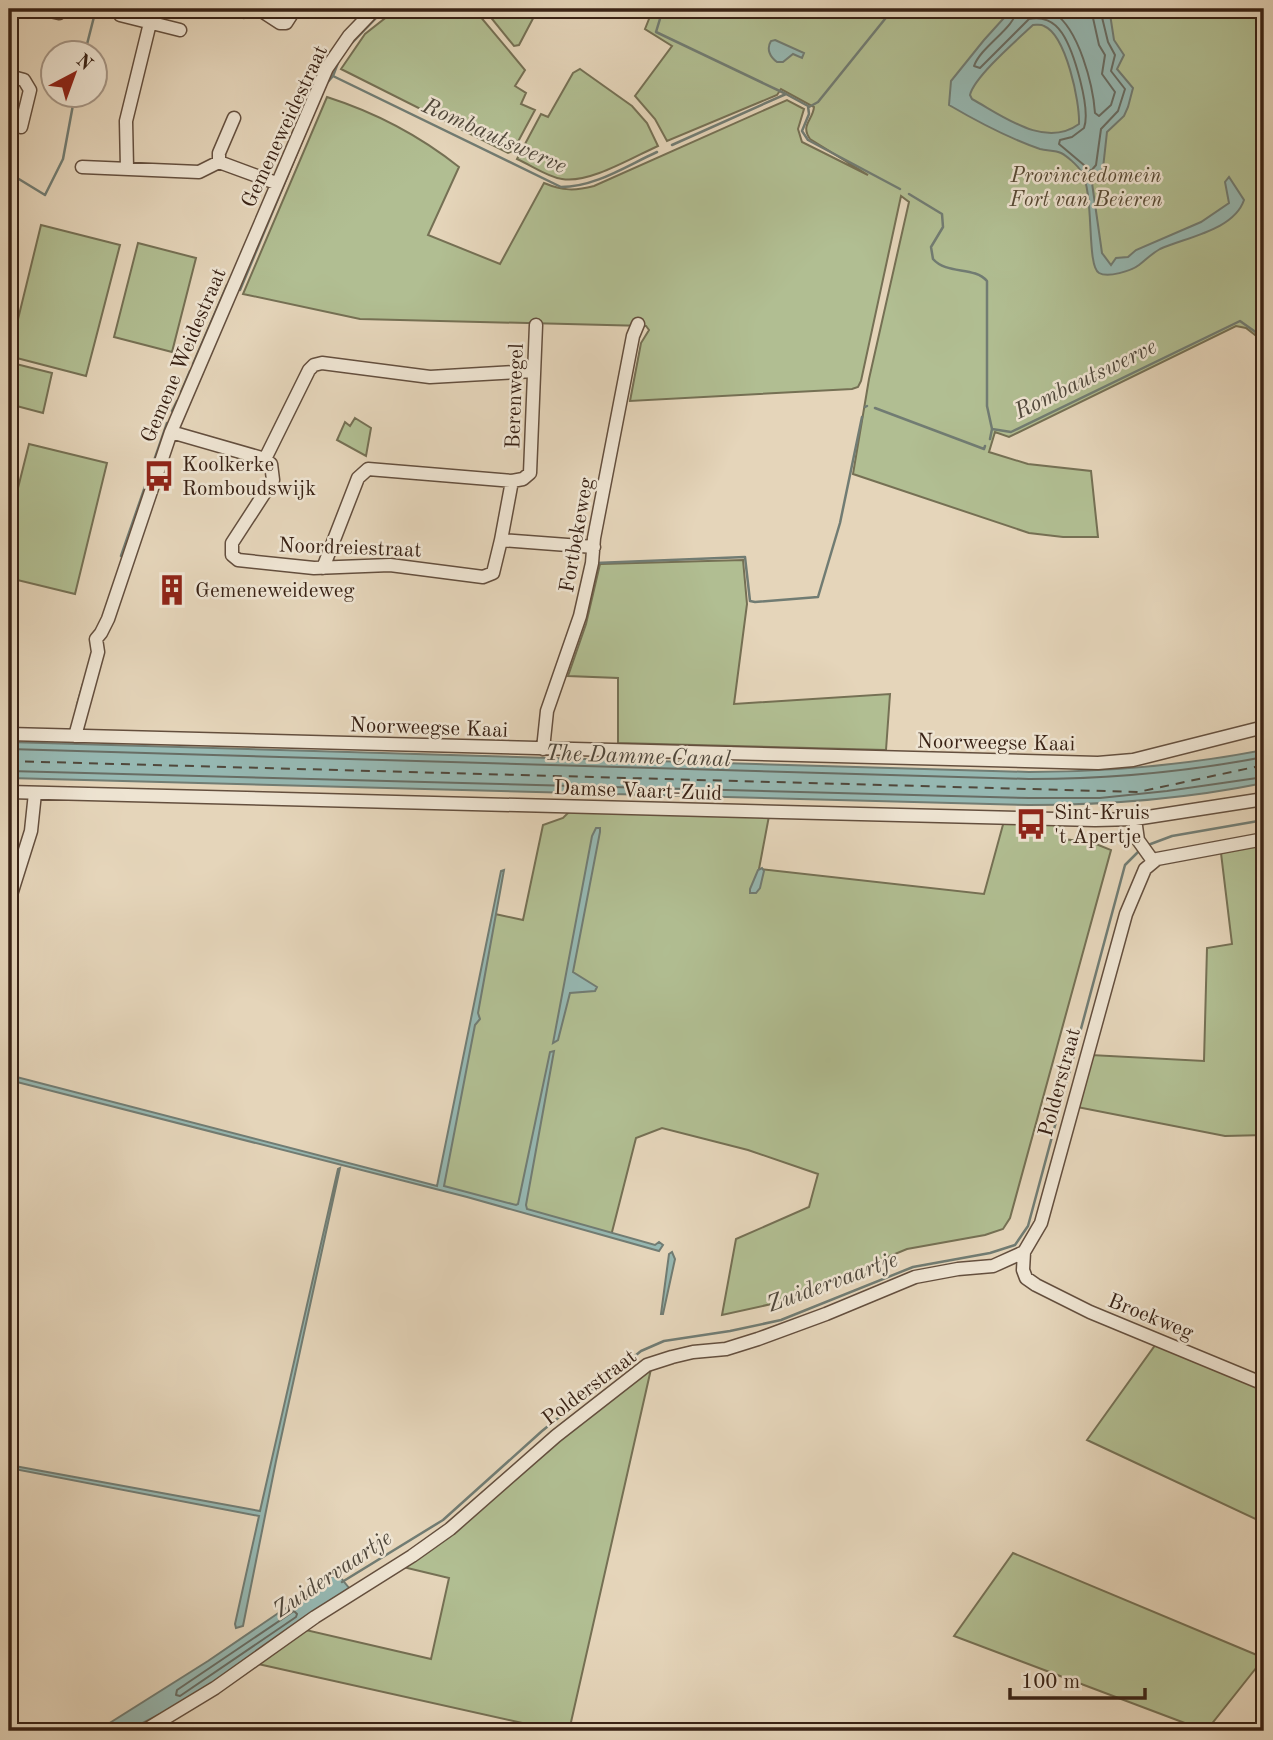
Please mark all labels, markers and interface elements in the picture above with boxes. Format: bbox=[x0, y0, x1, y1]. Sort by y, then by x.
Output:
north arrow bbox=[38, 38, 108, 108]
street label: Gemeneweidestraat bbox=[239, 42, 332, 211]
text: N bbox=[72, 51, 96, 75]
water label: Rombautswerve bbox=[418, 94, 570, 178]
park label: Provinciedomein Fort van Beieren bbox=[1008, 166, 1163, 211]
street label: Gemene Weidestraat bbox=[138, 265, 231, 446]
water label: Rombautswerve bbox=[1010, 335, 1161, 424]
street label: Berenwegel bbox=[503, 343, 528, 449]
place label: Koolkerke Romboudswijk bbox=[182, 455, 316, 500]
bus stop icon: Koolkerke Romboudswijk bbox=[142, 459, 176, 493]
street label: Fortbekeweg bbox=[557, 476, 598, 594]
street label: Noordreiestraat bbox=[278, 536, 422, 561]
building icon: Gemeneweideweg bbox=[155, 573, 189, 607]
place label: Gemeneweideweg bbox=[195, 581, 355, 602]
street label: Noorweegse Kaai bbox=[349, 715, 509, 742]
street label: Noorweegse Kaai bbox=[917, 732, 1075, 755]
water label: The Damme Canal bbox=[545, 742, 732, 771]
street label: Damse Vaart-Zuid bbox=[553, 778, 723, 805]
place label: Sint-Kruis 't Apertje bbox=[1054, 803, 1150, 848]
bus stop icon: Sint-Kruis 't Apertje bbox=[1014, 807, 1048, 841]
street label: Polderstraat bbox=[1036, 1026, 1085, 1139]
water label: Zuidervaartje bbox=[764, 1248, 901, 1318]
street label: Broekweg bbox=[1105, 1291, 1197, 1344]
street label: Polderstraat bbox=[539, 1346, 641, 1430]
water label: Zuidervaartje bbox=[269, 1526, 397, 1623]
scale bar bbox=[1010, 1656, 1145, 1700]
text: 100 m bbox=[1021, 1672, 1080, 1693]

